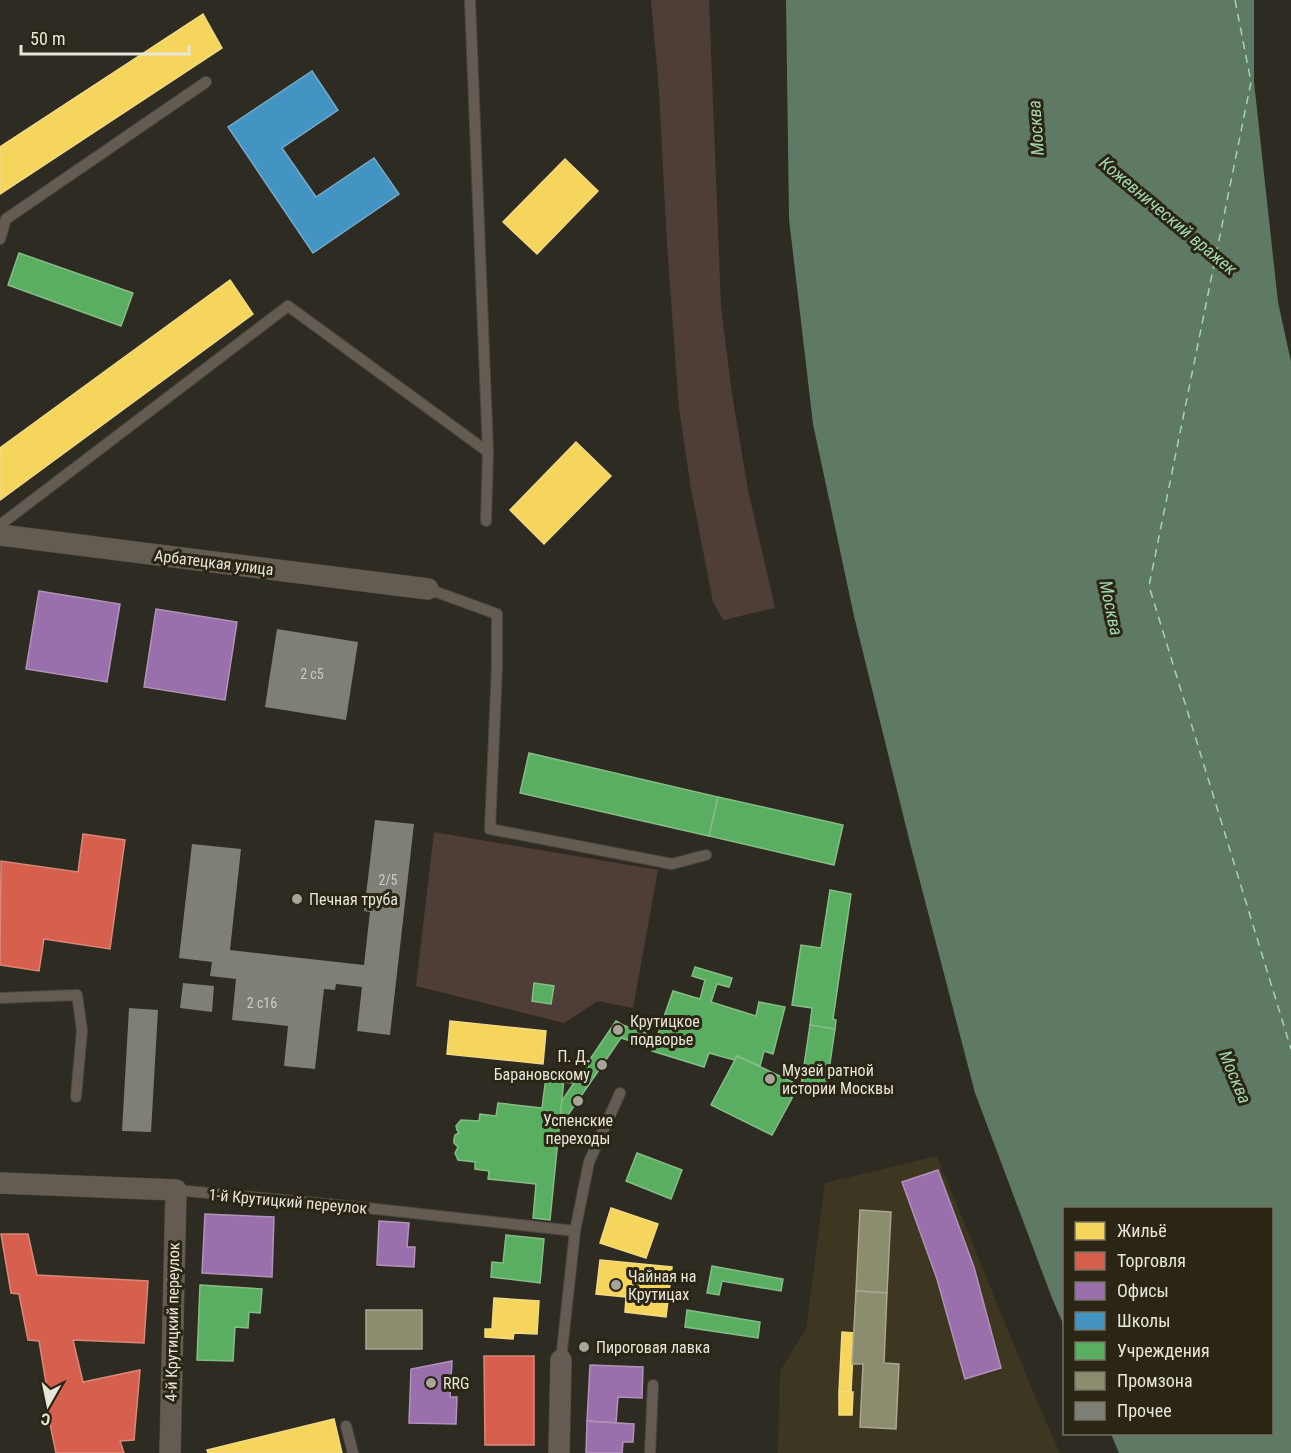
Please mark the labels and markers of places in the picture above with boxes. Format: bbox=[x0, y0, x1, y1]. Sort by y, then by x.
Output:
place label: Печная труба bbox=[309, 890, 398, 909]
marker: Печная труба bbox=[290, 892, 304, 906]
place label: Крутицкое подворье bbox=[630, 1012, 700, 1049]
marker: Крутицкое подворье bbox=[611, 1023, 625, 1037]
place label: П. Д. Барановскому bbox=[494, 1047, 590, 1084]
marker: П. Д. Барановскому bbox=[595, 1058, 609, 1072]
place label: Музей ратной истории Москвы bbox=[782, 1061, 894, 1098]
marker: Музей ратной истории Москвы bbox=[763, 1072, 777, 1086]
marker: Успенские переходы bbox=[571, 1094, 585, 1108]
place label: Успенские переходы bbox=[543, 1111, 613, 1148]
place label: Чайная на Крутицах bbox=[628, 1267, 696, 1304]
marker: Чайная на Крутицах bbox=[609, 1278, 623, 1292]
place label: Пироговая лавка bbox=[596, 1338, 710, 1357]
marker: Пироговая лавка bbox=[577, 1340, 591, 1354]
place label: RRG bbox=[443, 1374, 469, 1393]
marker: RRG bbox=[424, 1376, 438, 1390]

